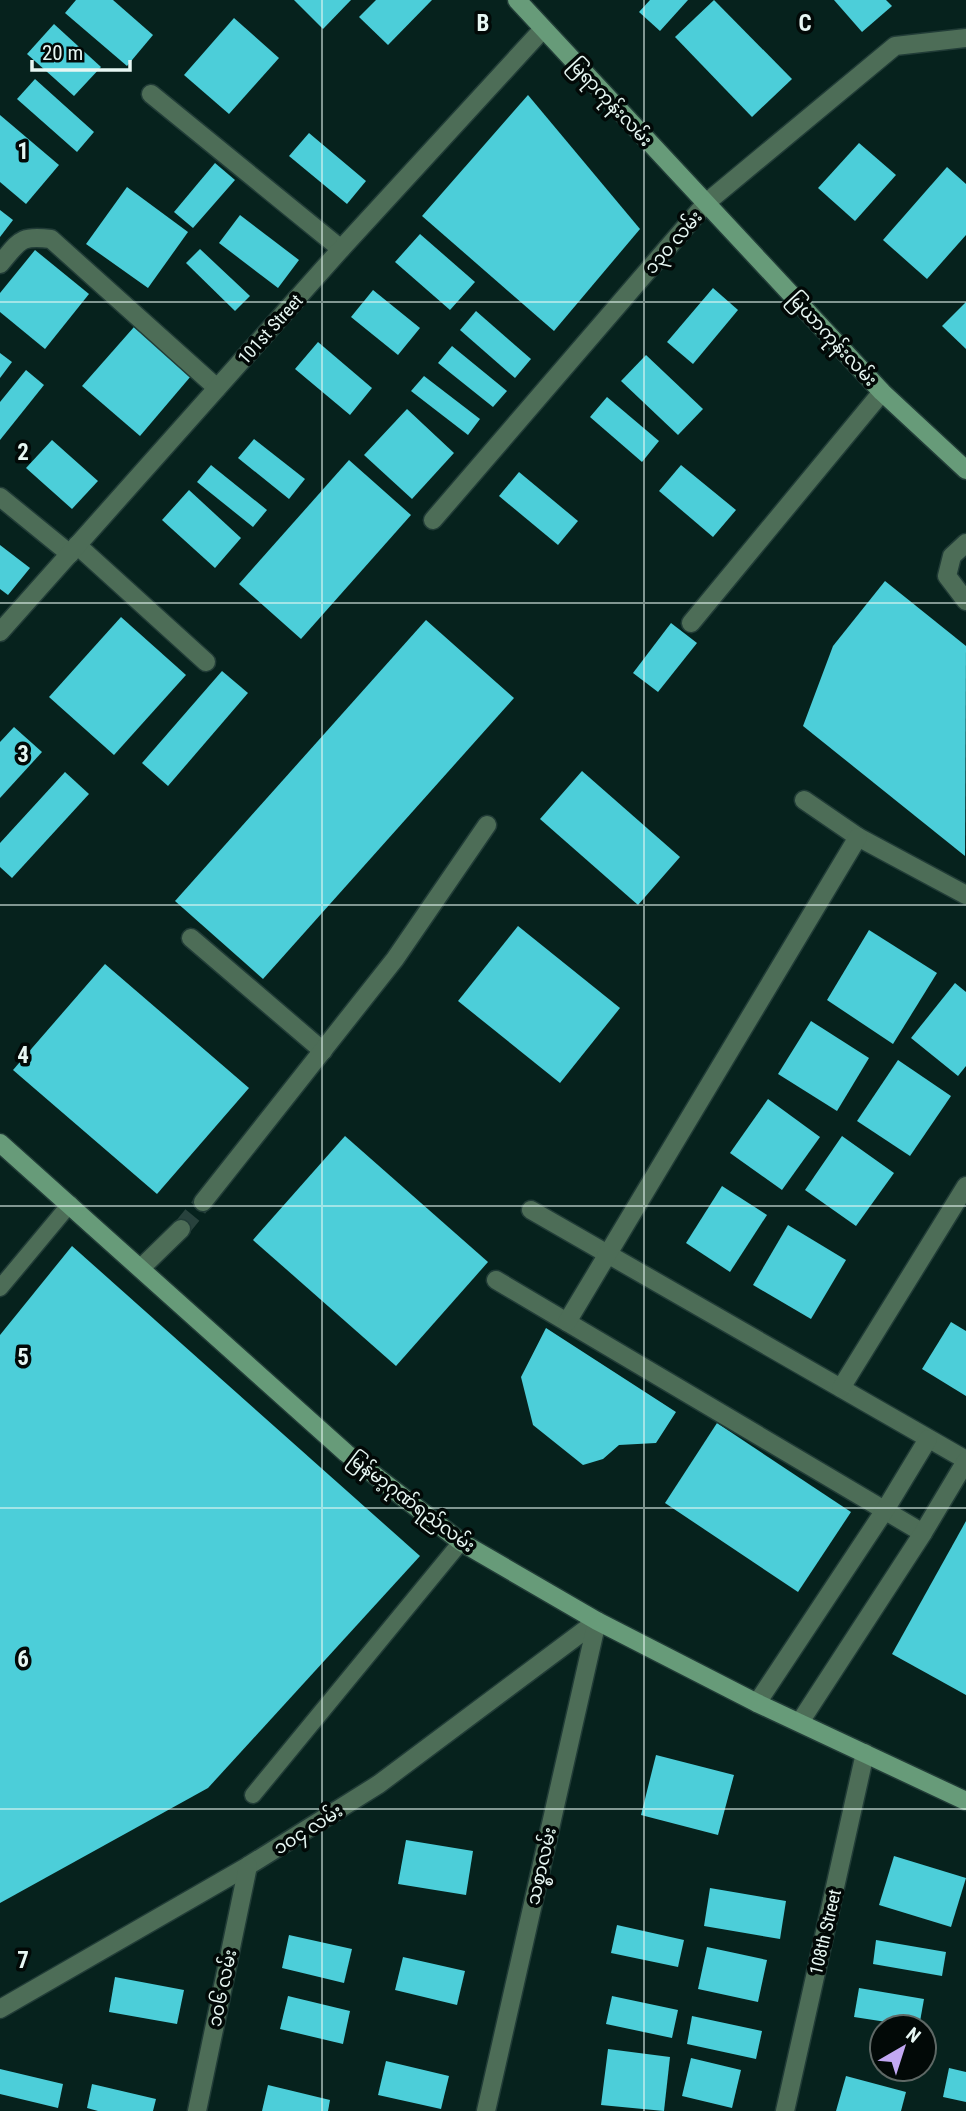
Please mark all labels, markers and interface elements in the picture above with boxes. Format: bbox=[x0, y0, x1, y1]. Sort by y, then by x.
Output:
text: B bbox=[477, 10, 489, 37]
text: C bbox=[798, 10, 812, 37]
scale bar bbox=[32, 28, 130, 72]
text: 20 m bbox=[42, 41, 83, 65]
street label: မြရာကုန်းလမ်း bbox=[561, 52, 658, 154]
text: 1 bbox=[17, 138, 29, 165]
street label: ၁၃၀ လမ်း bbox=[638, 205, 710, 281]
street label: မြယာကုန်းလမ်း bbox=[781, 287, 883, 394]
street label: 101st Street bbox=[233, 290, 307, 368]
text: 2 bbox=[17, 439, 29, 466]
text: 3 bbox=[17, 741, 29, 768]
text: 4 bbox=[17, 1042, 29, 1069]
text: 5 bbox=[17, 1344, 29, 1371]
street label: မြန်မာ့ဂုဏ်ရည်လမ်း bbox=[342, 1446, 480, 1560]
text: 6 bbox=[17, 1646, 29, 1673]
street label: ၁၀၄ လမ်း bbox=[269, 1798, 349, 1863]
street label: သစ္စာလမ်း bbox=[520, 1825, 565, 1908]
street label: 108th Street bbox=[805, 1887, 845, 1977]
text: 7 bbox=[17, 1947, 29, 1974]
street label: ၁၀၆ လမ်း bbox=[202, 1947, 240, 2029]
north arrow bbox=[868, 2013, 938, 2083]
text: N bbox=[902, 2023, 925, 2048]

